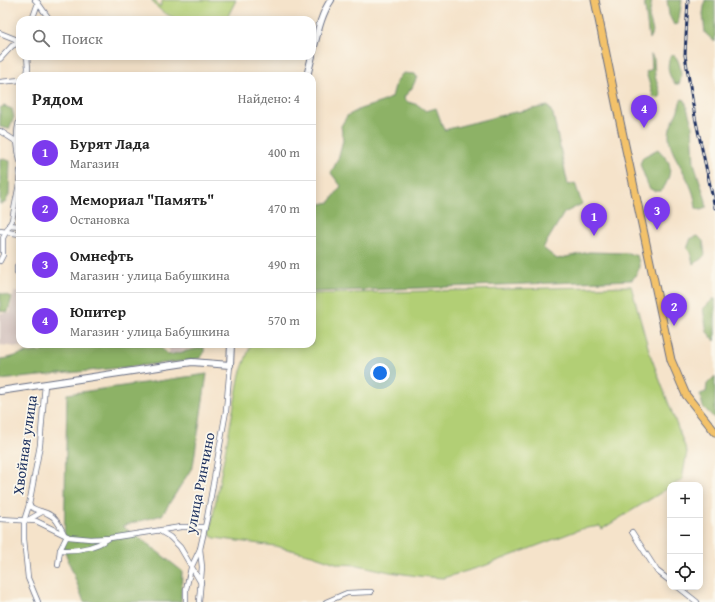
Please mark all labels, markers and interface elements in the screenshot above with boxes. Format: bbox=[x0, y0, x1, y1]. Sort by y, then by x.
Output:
search box bbox=[16, 16, 316, 60]
icon: search bbox=[30, 27, 52, 49]
text: Поиск bbox=[62, 28, 103, 49]
text: Рядом bbox=[32, 86, 83, 111]
text: Найдено: 4 bbox=[238, 89, 300, 108]
pin: 4 bbox=[631, 95, 657, 128]
text: Бурят Лада bbox=[70, 133, 150, 154]
text: 1 bbox=[42, 143, 48, 162]
text: 400 m bbox=[268, 143, 300, 162]
text: Магазин bbox=[70, 154, 119, 173]
text: Мемориал "Память" bbox=[70, 189, 214, 210]
pin: 3 bbox=[644, 197, 670, 230]
text: 2 bbox=[42, 199, 48, 218]
text: 470 m bbox=[268, 199, 300, 218]
pin: 1 bbox=[581, 203, 607, 236]
text: Остановка bbox=[70, 210, 130, 229]
text: Омнефть bbox=[70, 245, 134, 266]
text: 3 bbox=[42, 255, 48, 274]
text: 490 m bbox=[268, 255, 300, 274]
text: Магазин · улица Бабушкина bbox=[70, 266, 230, 285]
pin: 2 bbox=[661, 293, 687, 326]
text: Юпитер bbox=[70, 301, 126, 322]
text: 4 bbox=[42, 311, 48, 330]
text: 570 m bbox=[268, 311, 300, 330]
text: Магазин · улица Бабушкина bbox=[70, 322, 230, 341]
your location bbox=[370, 363, 390, 383]
street label: Хвойная улица bbox=[7, 393, 42, 496]
street label: улица Ринчино bbox=[179, 430, 220, 536]
map controls bbox=[667, 482, 703, 590]
button: + bbox=[667, 482, 703, 518]
button: − bbox=[667, 518, 703, 554]
button: locate bbox=[667, 554, 703, 590]

